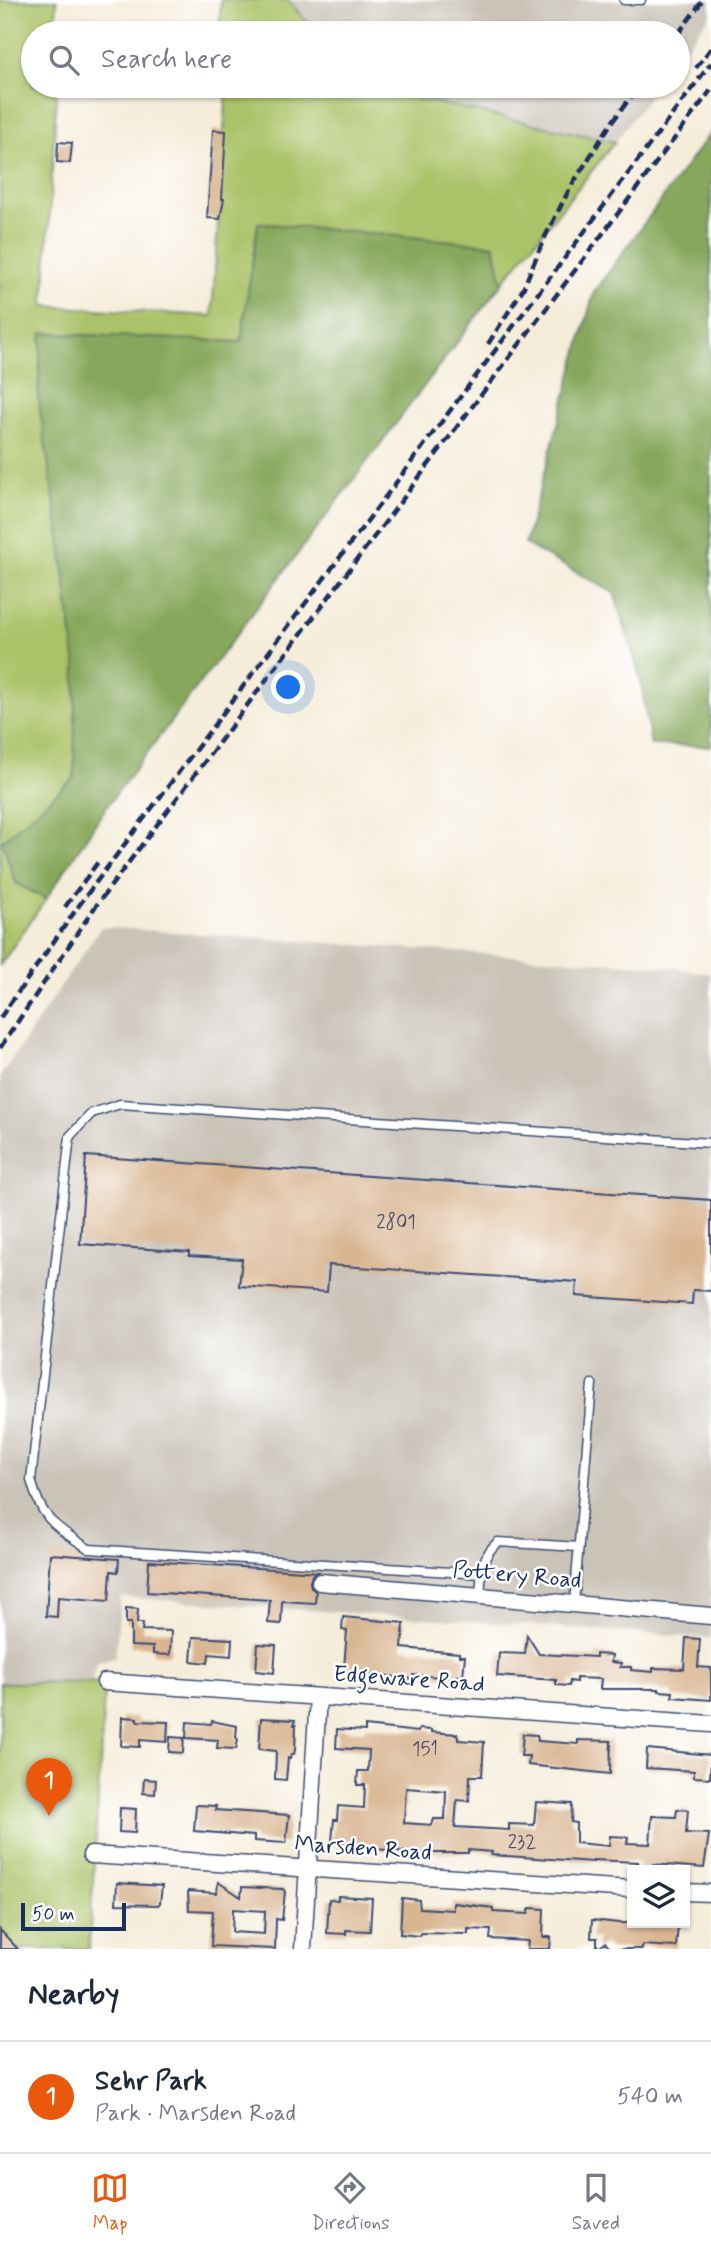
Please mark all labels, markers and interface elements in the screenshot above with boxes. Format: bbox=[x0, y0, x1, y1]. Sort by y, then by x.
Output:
search box bbox=[21, 21, 690, 98]
icon: search bbox=[45, 41, 83, 79]
text: Search here bbox=[101, 43, 232, 77]
your location bbox=[271, 670, 305, 704]
house number: 2801 bbox=[376, 1210, 416, 1235]
street label: Pottery Road bbox=[451, 1555, 583, 1597]
street label: Edgeware Road bbox=[332, 1660, 486, 1702]
house number: 151 bbox=[412, 1737, 438, 1762]
pin: 1 bbox=[26, 1758, 72, 1816]
street label: Marsden Road bbox=[293, 1829, 433, 1869]
house number: 232 bbox=[508, 1830, 536, 1855]
map controls bbox=[627, 1865, 690, 1928]
button: layers bbox=[627, 1865, 690, 1928]
scale bar bbox=[21, 1900, 126, 1932]
text: 50 m bbox=[32, 1902, 75, 1927]
text: Nearby bbox=[28, 1975, 119, 2014]
text: Sehr Park bbox=[95, 2065, 207, 2099]
text: 1 bbox=[46, 2082, 56, 2112]
text: 540 m bbox=[617, 2082, 683, 2112]
text: Park · Marsden Road bbox=[95, 2099, 296, 2129]
tab: Map bbox=[91, 2169, 129, 2236]
tab: Directions bbox=[311, 2169, 390, 2236]
tab: Saved bbox=[572, 2169, 620, 2236]

